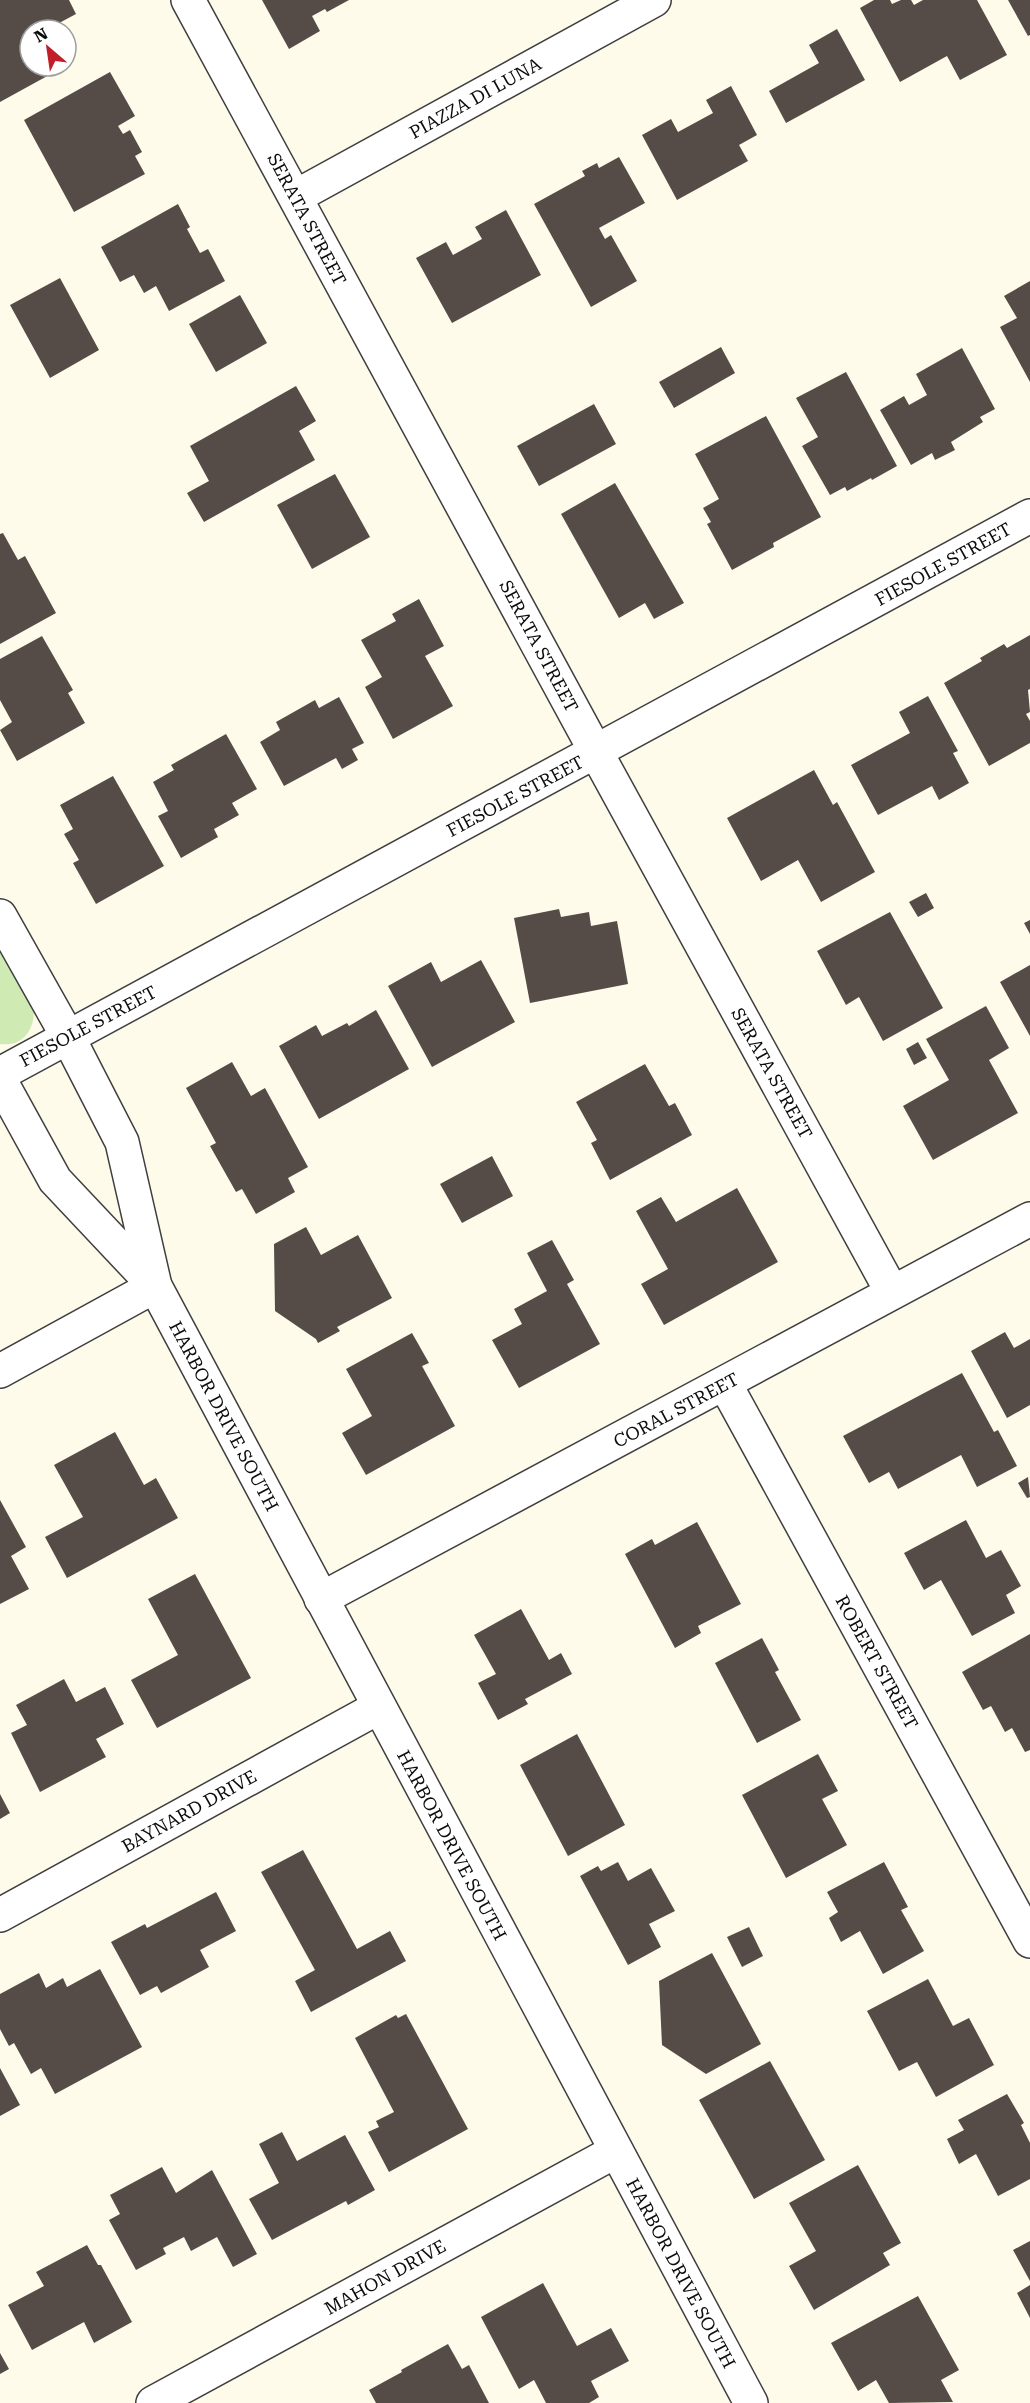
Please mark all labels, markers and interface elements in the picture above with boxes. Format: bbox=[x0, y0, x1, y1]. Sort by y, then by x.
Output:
north arrow bbox=[18, 18, 78, 78]
text: N bbox=[31, 24, 51, 47]
street label: PIAZZA DI LUNA bbox=[405, 53, 545, 143]
street label: SERATA STREET bbox=[263, 149, 351, 289]
street label: FIESOLE STREET bbox=[871, 518, 1015, 610]
street label: SERATA STREET bbox=[495, 576, 583, 716]
street label: FIESOLE STREET bbox=[443, 751, 587, 841]
street label: FIESOLE STREET bbox=[16, 981, 160, 1071]
street label: SERATA STREET bbox=[727, 1004, 817, 1142]
street label: HARBOR DRIVE SOUTH bbox=[165, 1317, 283, 1515]
street label: CORAL STREET bbox=[610, 1368, 742, 1452]
street label: ROBERT STREET bbox=[832, 1592, 922, 1732]
street label: HARBOR DRIVE SOUTH bbox=[393, 1746, 511, 1944]
street label: BAYNARD DRIVE bbox=[118, 1765, 260, 1857]
street label: HARBOR DRIVE SOUTH bbox=[622, 2174, 740, 2372]
street label: MAHON DRIVE bbox=[321, 2235, 449, 2319]

